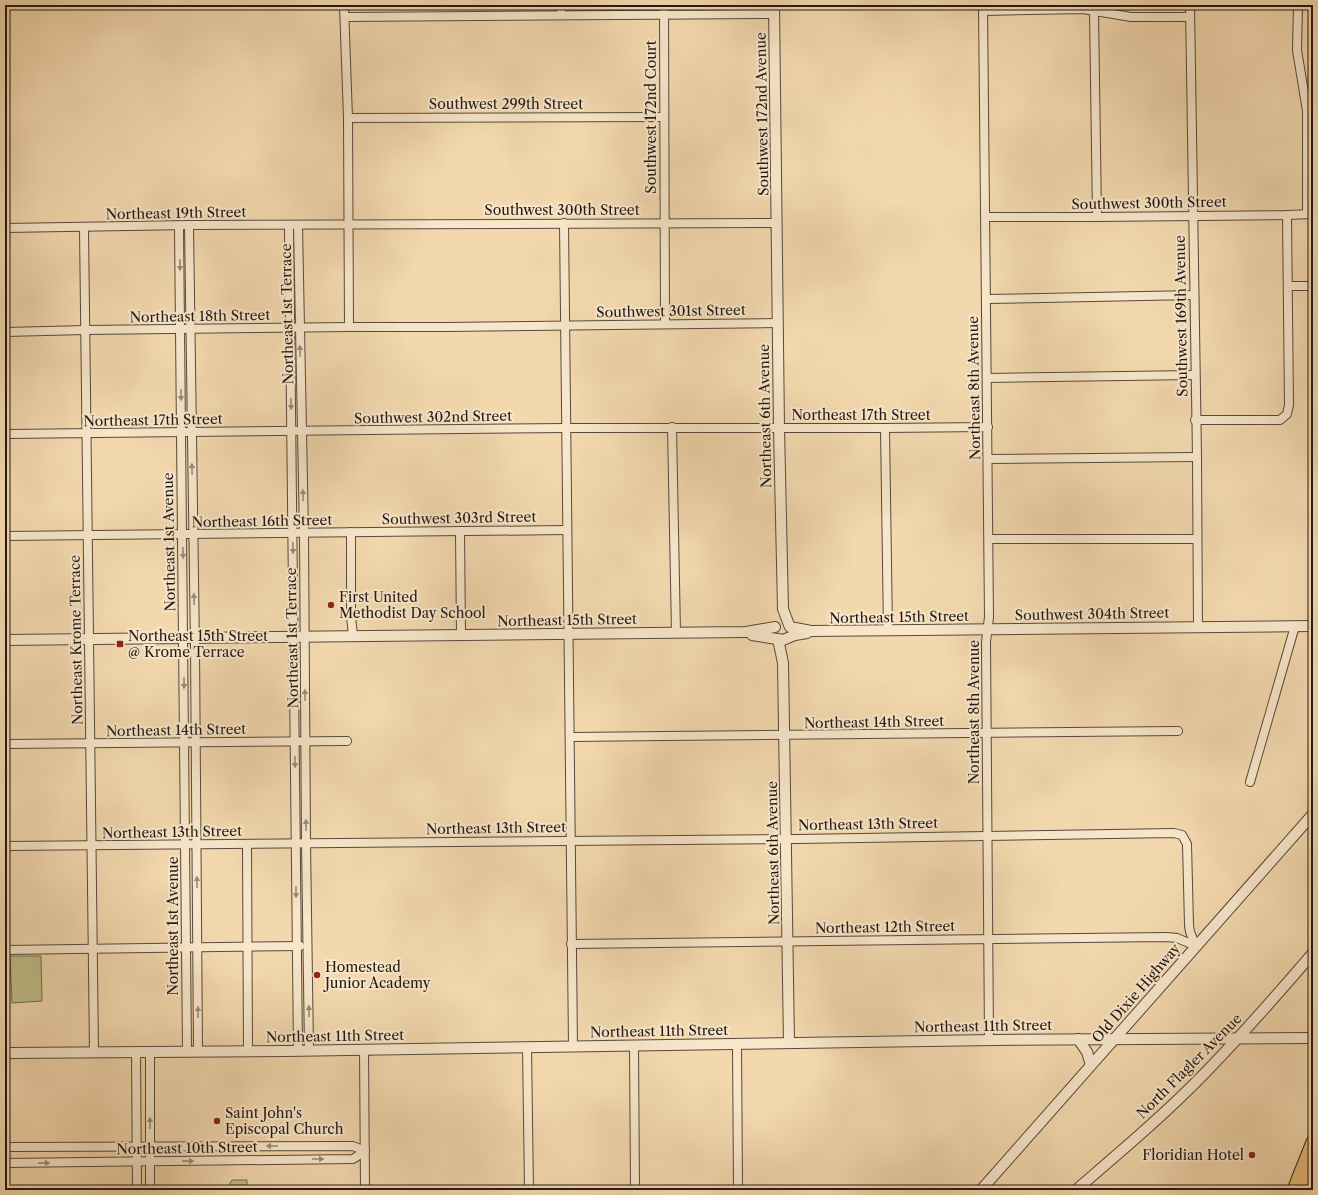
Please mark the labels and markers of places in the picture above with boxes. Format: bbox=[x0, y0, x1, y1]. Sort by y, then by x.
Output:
place label: First United Methodist Day School bbox=[339, 588, 486, 622]
marker: First United Methodist Day School bbox=[326, 600, 336, 610]
place label: Northeast 15th Street @ Krome Terrace bbox=[128, 627, 268, 661]
marker: Northeast 15th Street @ Krome Terrace bbox=[115, 639, 125, 649]
place label: Homestead Junior Academy bbox=[323, 958, 431, 992]
marker: Homestead Junior Academy bbox=[312, 970, 322, 980]
place label: Saint John's Episcopal Church bbox=[225, 1104, 344, 1138]
marker: Saint John's Episcopal Church bbox=[212, 1116, 222, 1126]
place label: Floridian Hotel bbox=[1142, 1146, 1244, 1164]
marker: Floridian Hotel bbox=[1247, 1150, 1257, 1160]

